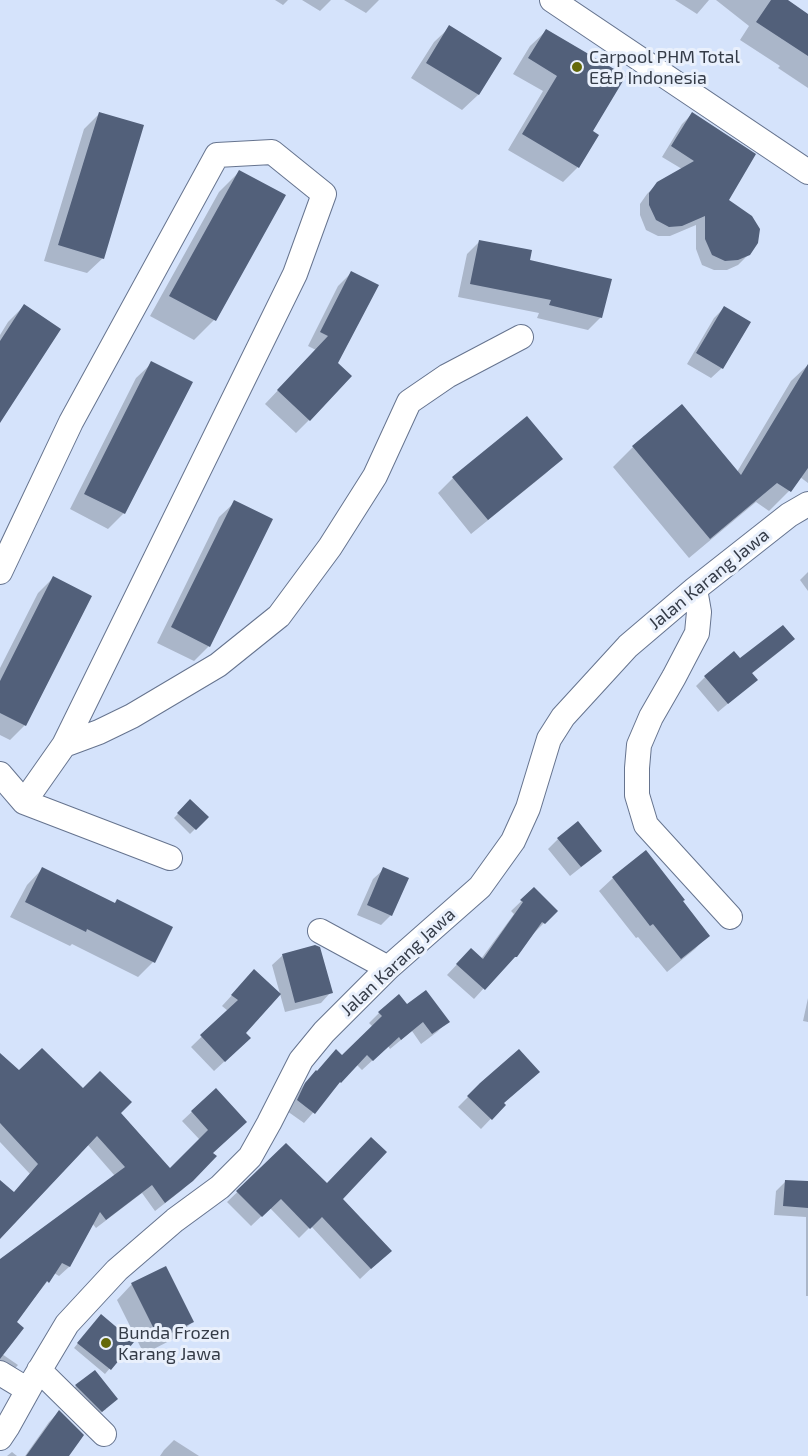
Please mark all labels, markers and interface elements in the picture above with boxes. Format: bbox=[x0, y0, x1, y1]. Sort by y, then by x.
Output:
place label: Carpool PHM Total E&P Indonesia bbox=[589, 46, 740, 88]
marker: Carpool PHM Total E&P Indonesia bbox=[570, 60, 584, 74]
street label: Jalan Karang Jawa bbox=[645, 524, 773, 634]
street label: Jalan Karang Jawa bbox=[336, 903, 460, 1021]
place label: Bunda Frozen Karang Jawa bbox=[118, 1322, 230, 1364]
marker: Bunda Frozen Karang Jawa bbox=[99, 1336, 113, 1350]

